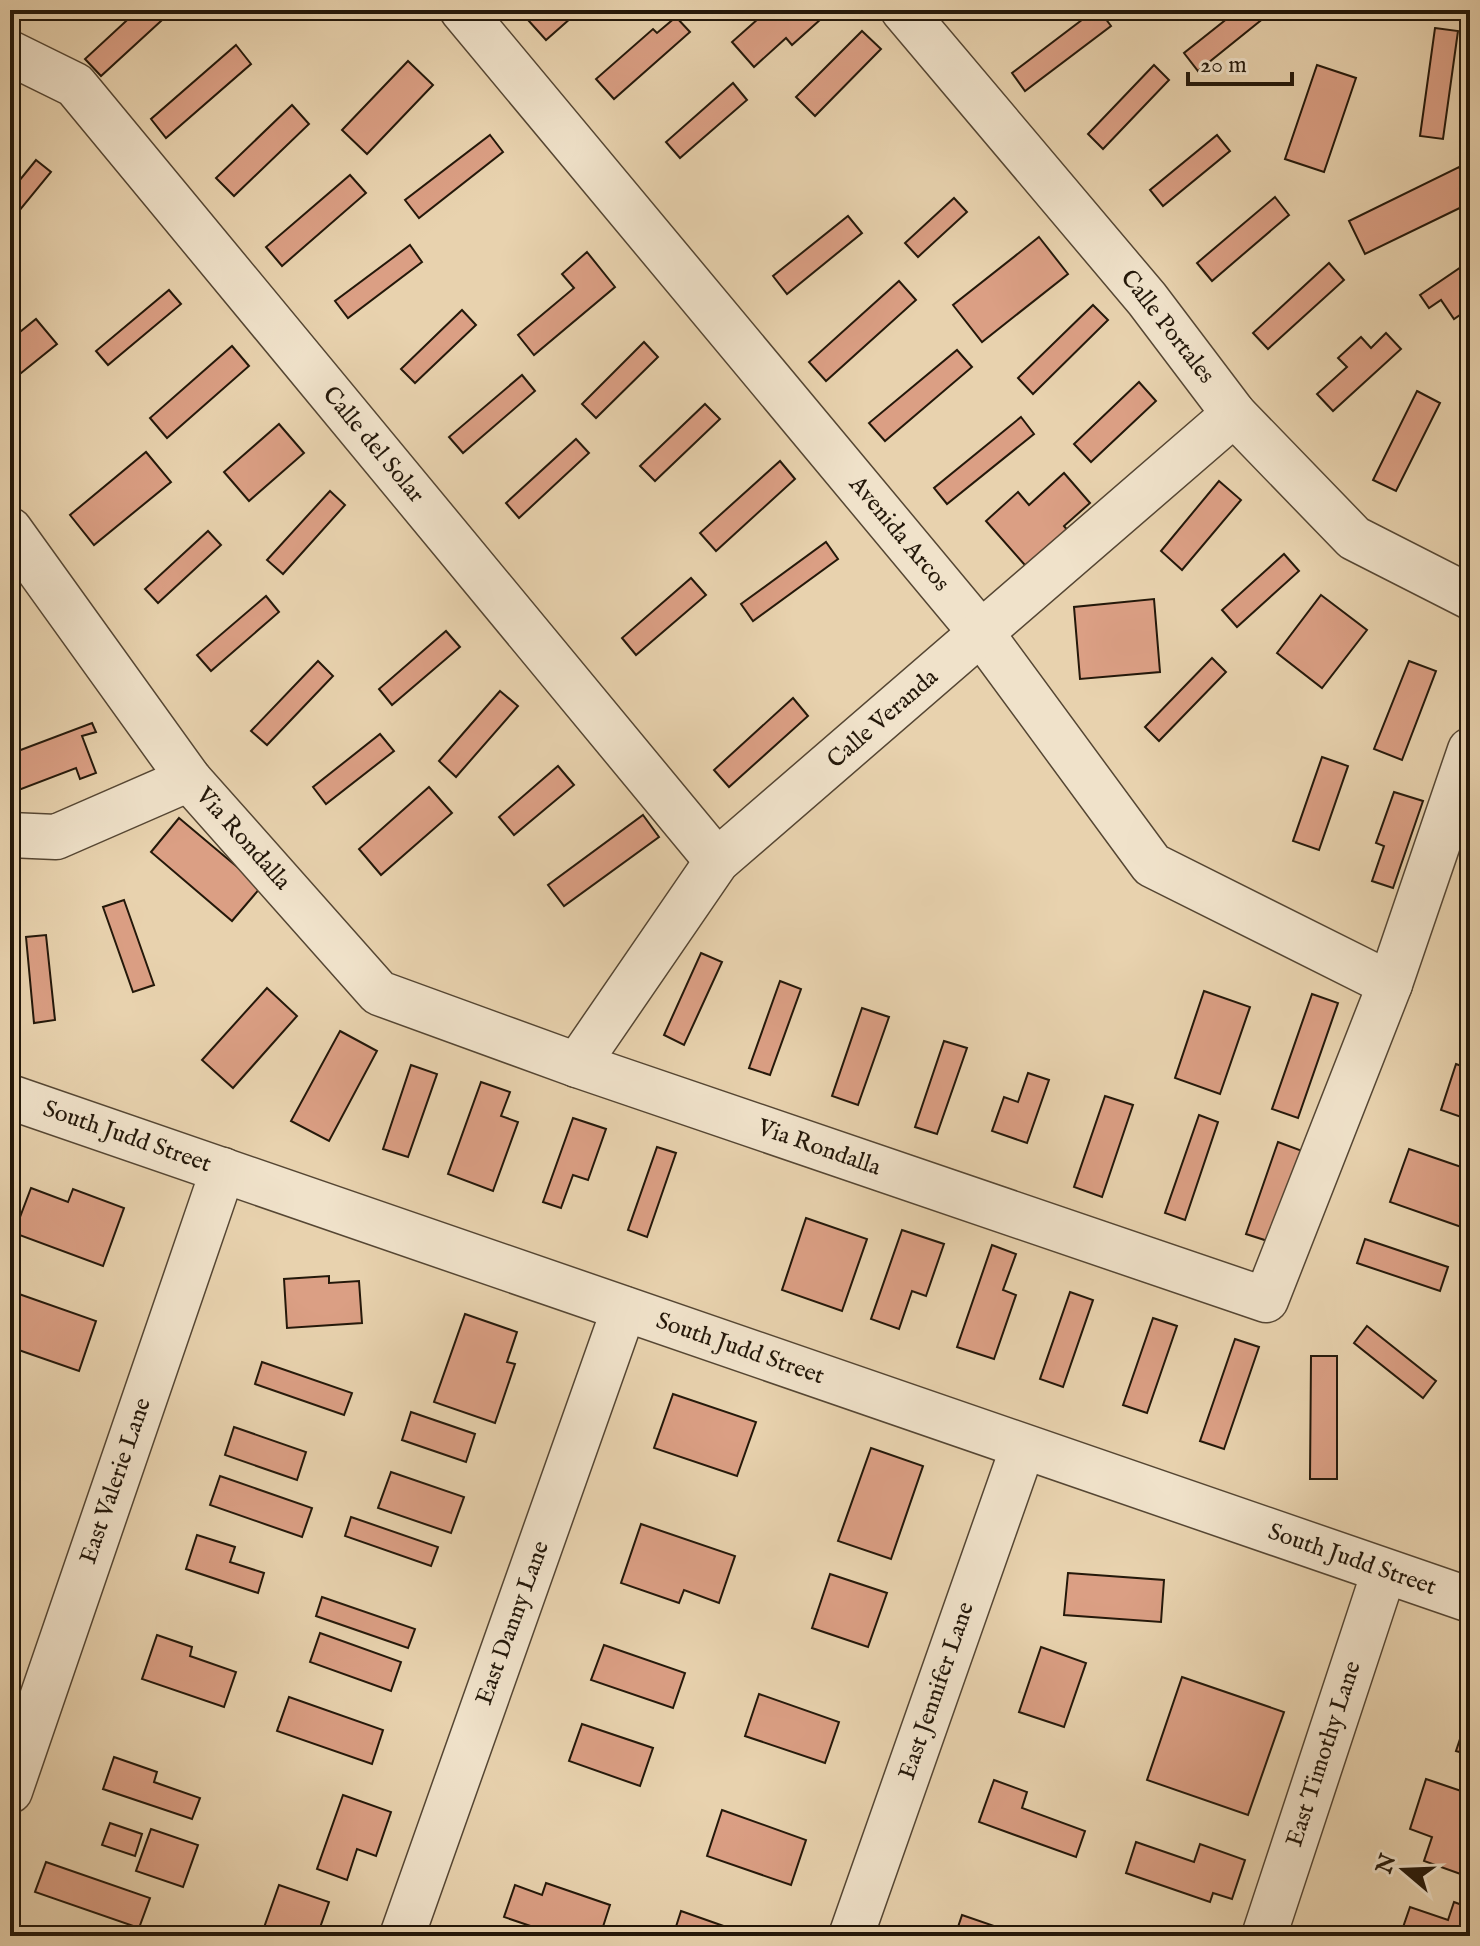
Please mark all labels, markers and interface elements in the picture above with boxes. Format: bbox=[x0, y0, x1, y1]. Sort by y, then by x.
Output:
scale bar bbox=[1188, 36, 1292, 86]
text: 20 m bbox=[1200, 50, 1247, 81]
street label: Calle Portales bbox=[1113, 264, 1221, 390]
street label: Calle del Solar bbox=[315, 380, 431, 510]
street label: Avenida Arcos bbox=[841, 469, 956, 598]
street label: Calle Veranda bbox=[821, 662, 946, 776]
street label: Via Rondalla bbox=[188, 780, 298, 897]
street label: South Judd Street bbox=[39, 1094, 215, 1180]
street label: Via Rondalla bbox=[752, 1112, 885, 1184]
street label: South Judd Street bbox=[652, 1306, 828, 1392]
street label: East Valerie Lane bbox=[73, 1394, 159, 1568]
street label: South Judd Street bbox=[1264, 1517, 1440, 1603]
street label: East Danny Lane bbox=[469, 1537, 557, 1709]
street label: East Jennifer Lane bbox=[892, 1598, 982, 1784]
street label: East Timothy Lane bbox=[1279, 1657, 1369, 1851]
north arrow bbox=[1364, 1830, 1444, 1910]
text: N bbox=[1370, 1851, 1403, 1879]

